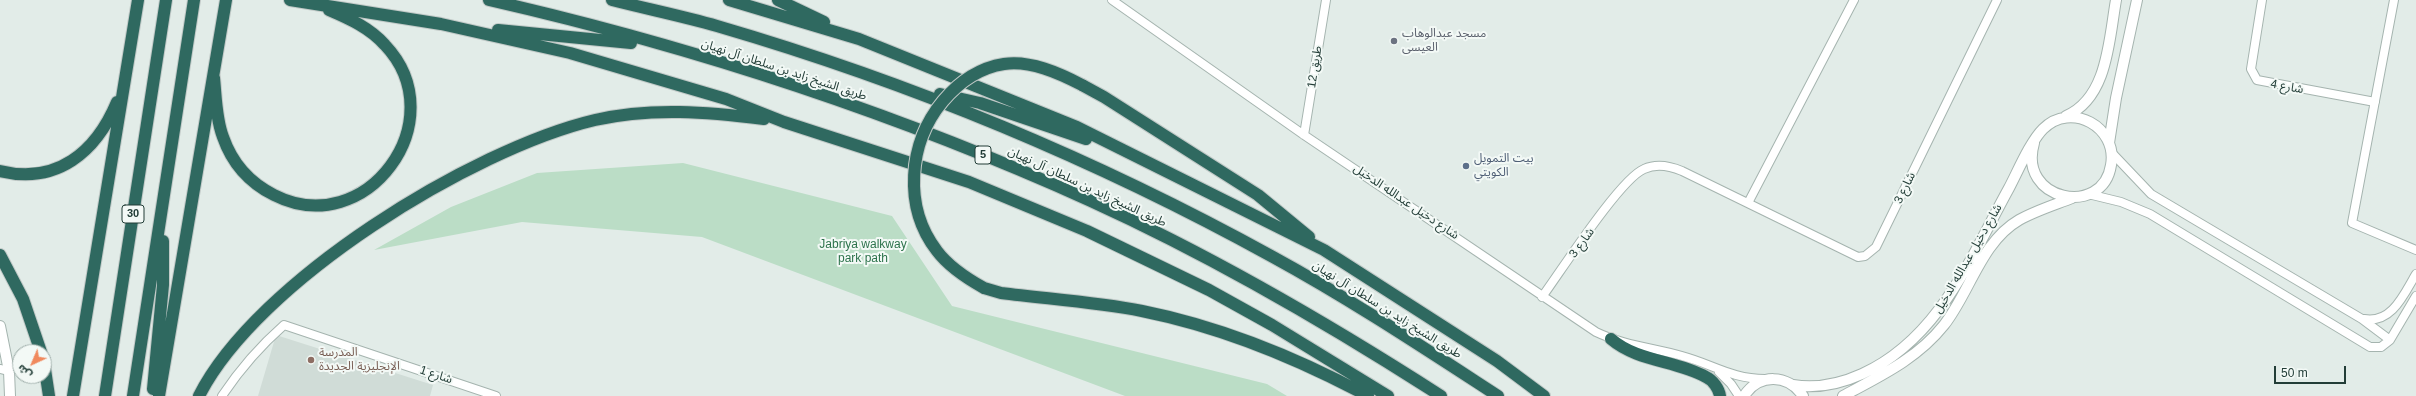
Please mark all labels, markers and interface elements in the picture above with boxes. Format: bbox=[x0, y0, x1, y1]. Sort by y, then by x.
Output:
place label: مسجد عبدالوهاب العيسى bbox=[1402, 27, 1486, 55]
street label: طريق الشيخ زايد بن سلطان آل نهيان bbox=[699, 36, 869, 104]
marker: مسجد عبدالوهاب العيسى bbox=[1389, 36, 1399, 46]
street label: طريق 12 bbox=[1305, 45, 1325, 89]
street label: شارع 4 bbox=[2269, 77, 2305, 97]
street label: طريق الشيخ زايد بن سلطان آل نهيان bbox=[1006, 144, 1168, 230]
road number: 5 bbox=[975, 146, 991, 164]
place label: بيت التمويل الكويتي bbox=[1474, 152, 1534, 180]
street label: شارع دخيل عبدالله الدخيل bbox=[1351, 161, 1461, 243]
marker: بيت التمويل الكويتي bbox=[1461, 161, 1471, 171]
street label: شارع 3 bbox=[1891, 170, 1919, 206]
street label: شارع دخيل عبدالله الدخيل bbox=[1931, 202, 2005, 316]
road number: 30 bbox=[122, 205, 144, 223]
street label: شارع 3 bbox=[1566, 225, 1598, 261]
park label: Jabriya walkway park path bbox=[819, 238, 907, 266]
street label: طريق الشيخ زايد بن سلطان آل نهيان bbox=[1310, 258, 1464, 362]
north arrow bbox=[12, 344, 52, 384]
place label: المدرسة الإنجليزية الجديدة bbox=[319, 346, 400, 374]
marker: المدرسة الإنجليزية الجديدة bbox=[306, 355, 316, 365]
scale bar bbox=[2276, 358, 2348, 384]
text: ش bbox=[15, 362, 34, 381]
street label: شارع 1 bbox=[418, 363, 454, 387]
text: 50 m bbox=[2281, 366, 2308, 380]

